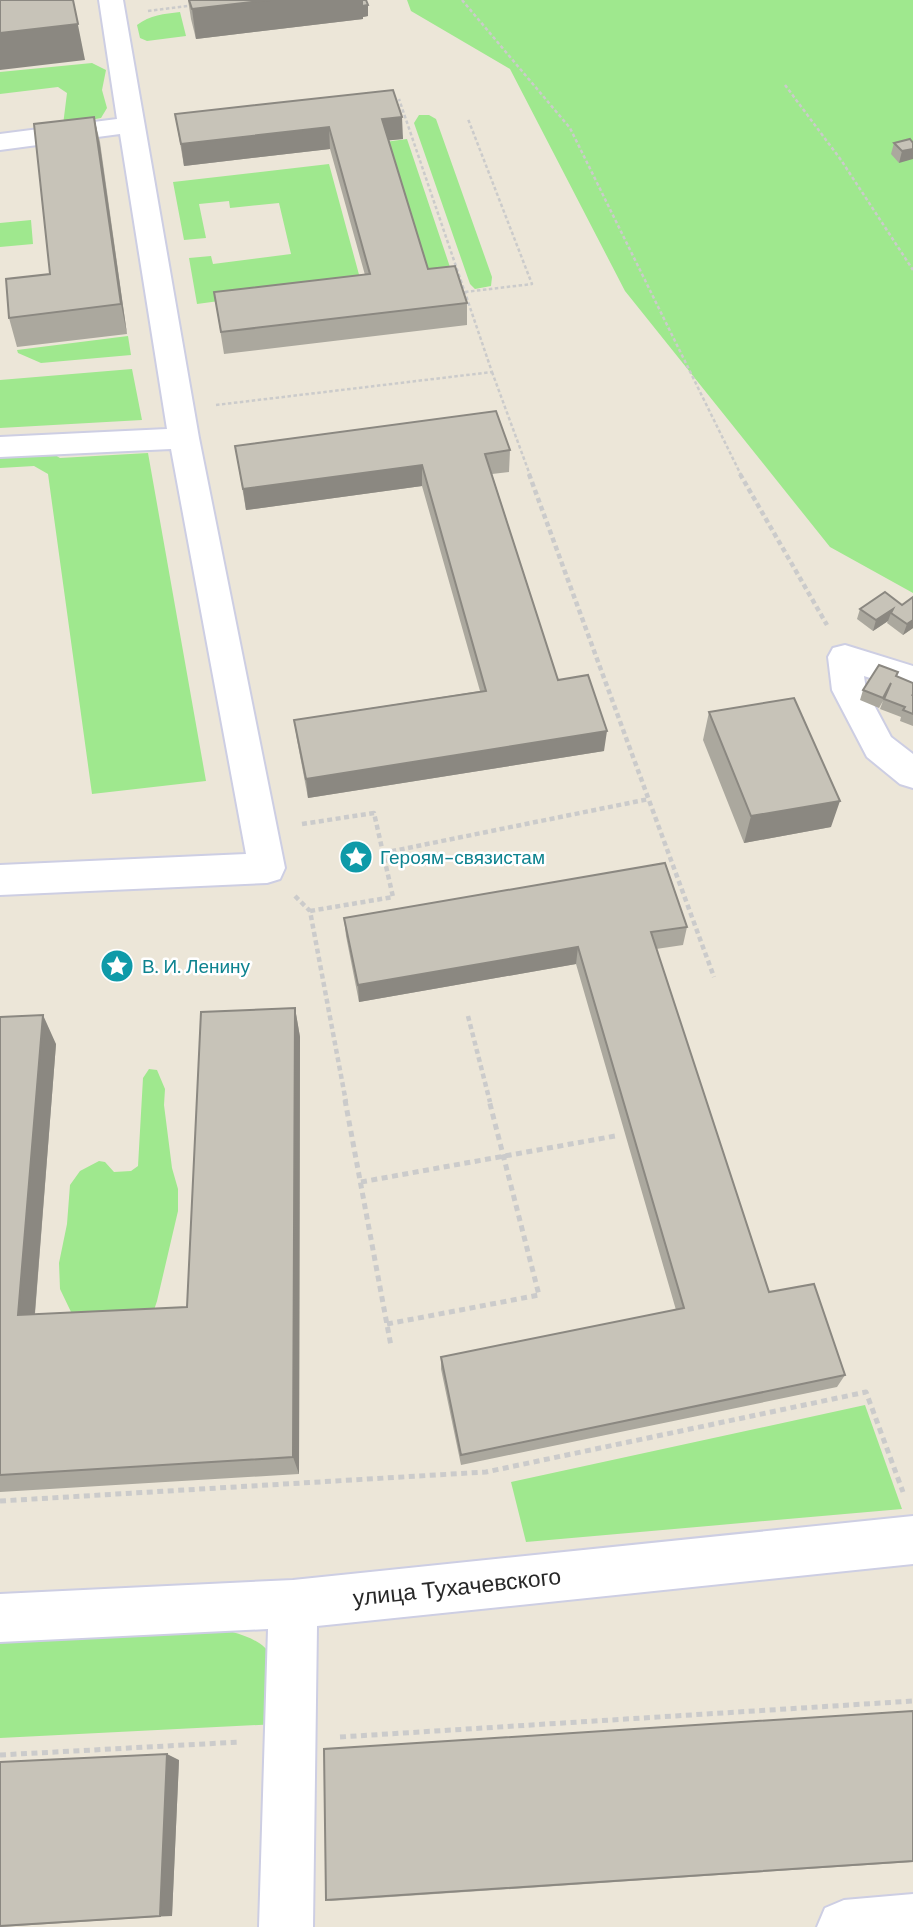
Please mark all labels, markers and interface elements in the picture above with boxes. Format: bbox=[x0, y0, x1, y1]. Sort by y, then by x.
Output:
place icon: Героям-связистам bbox=[337, 838, 375, 876]
place label: Героям-связистам bbox=[380, 845, 545, 870]
place icon: В. И. Ленину bbox=[98, 947, 136, 985]
place label: В. И. Ленину bbox=[142, 954, 251, 979]
street label: улица Тухачевского bbox=[351, 1561, 563, 1613]

